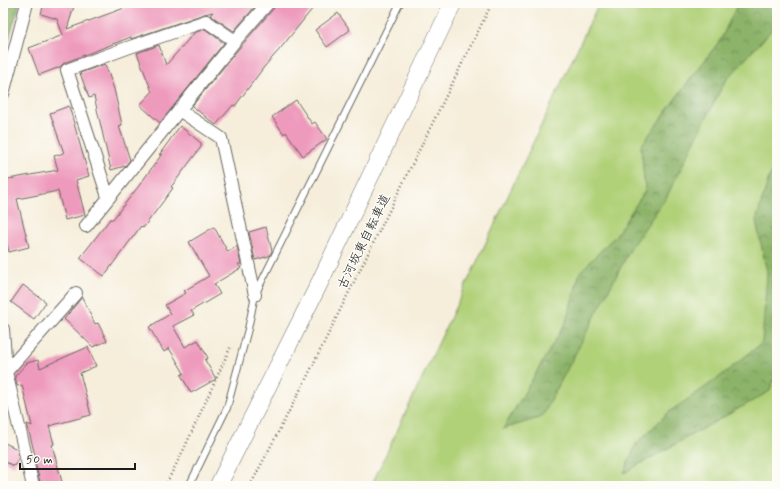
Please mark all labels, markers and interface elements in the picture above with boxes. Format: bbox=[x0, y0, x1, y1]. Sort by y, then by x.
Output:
street label: 古河坂東自転車道 bbox=[334, 191, 395, 292]
scale bar bbox=[20, 445, 135, 471]
text: 50 m bbox=[26, 452, 53, 468]

